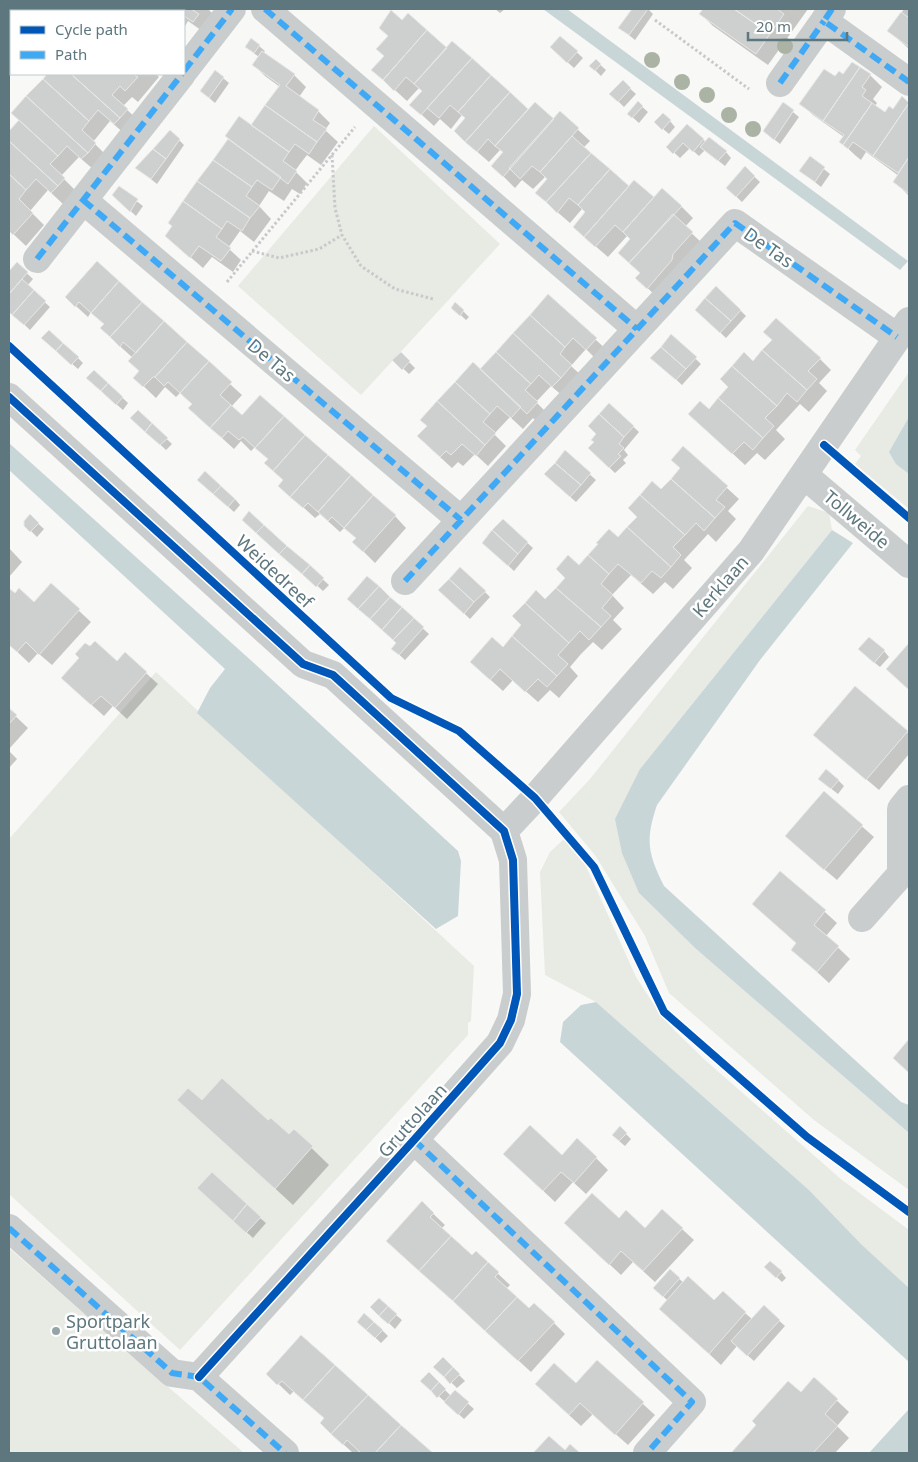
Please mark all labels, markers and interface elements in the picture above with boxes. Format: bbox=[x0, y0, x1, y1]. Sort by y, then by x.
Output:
legend bbox=[10, 10, 185, 75]
scale bar bbox=[748, 10, 847, 42]
text: 20 m bbox=[756, 16, 791, 36]
text: Cycle path bbox=[55, 19, 128, 39]
text: Path bbox=[55, 44, 87, 64]
street label: De Tas bbox=[739, 221, 799, 273]
street label: De Tas bbox=[243, 333, 301, 387]
street label: Tollweide bbox=[819, 484, 895, 554]
street label: Weidedreef bbox=[231, 529, 319, 613]
street label: Kerklaan bbox=[687, 550, 753, 622]
street label: Gruttolaan bbox=[372, 1078, 452, 1162]
place label: Sportpark Gruttolaan bbox=[66, 1309, 158, 1354]
marker: Sportpark Gruttolaan bbox=[50, 1325, 62, 1337]

